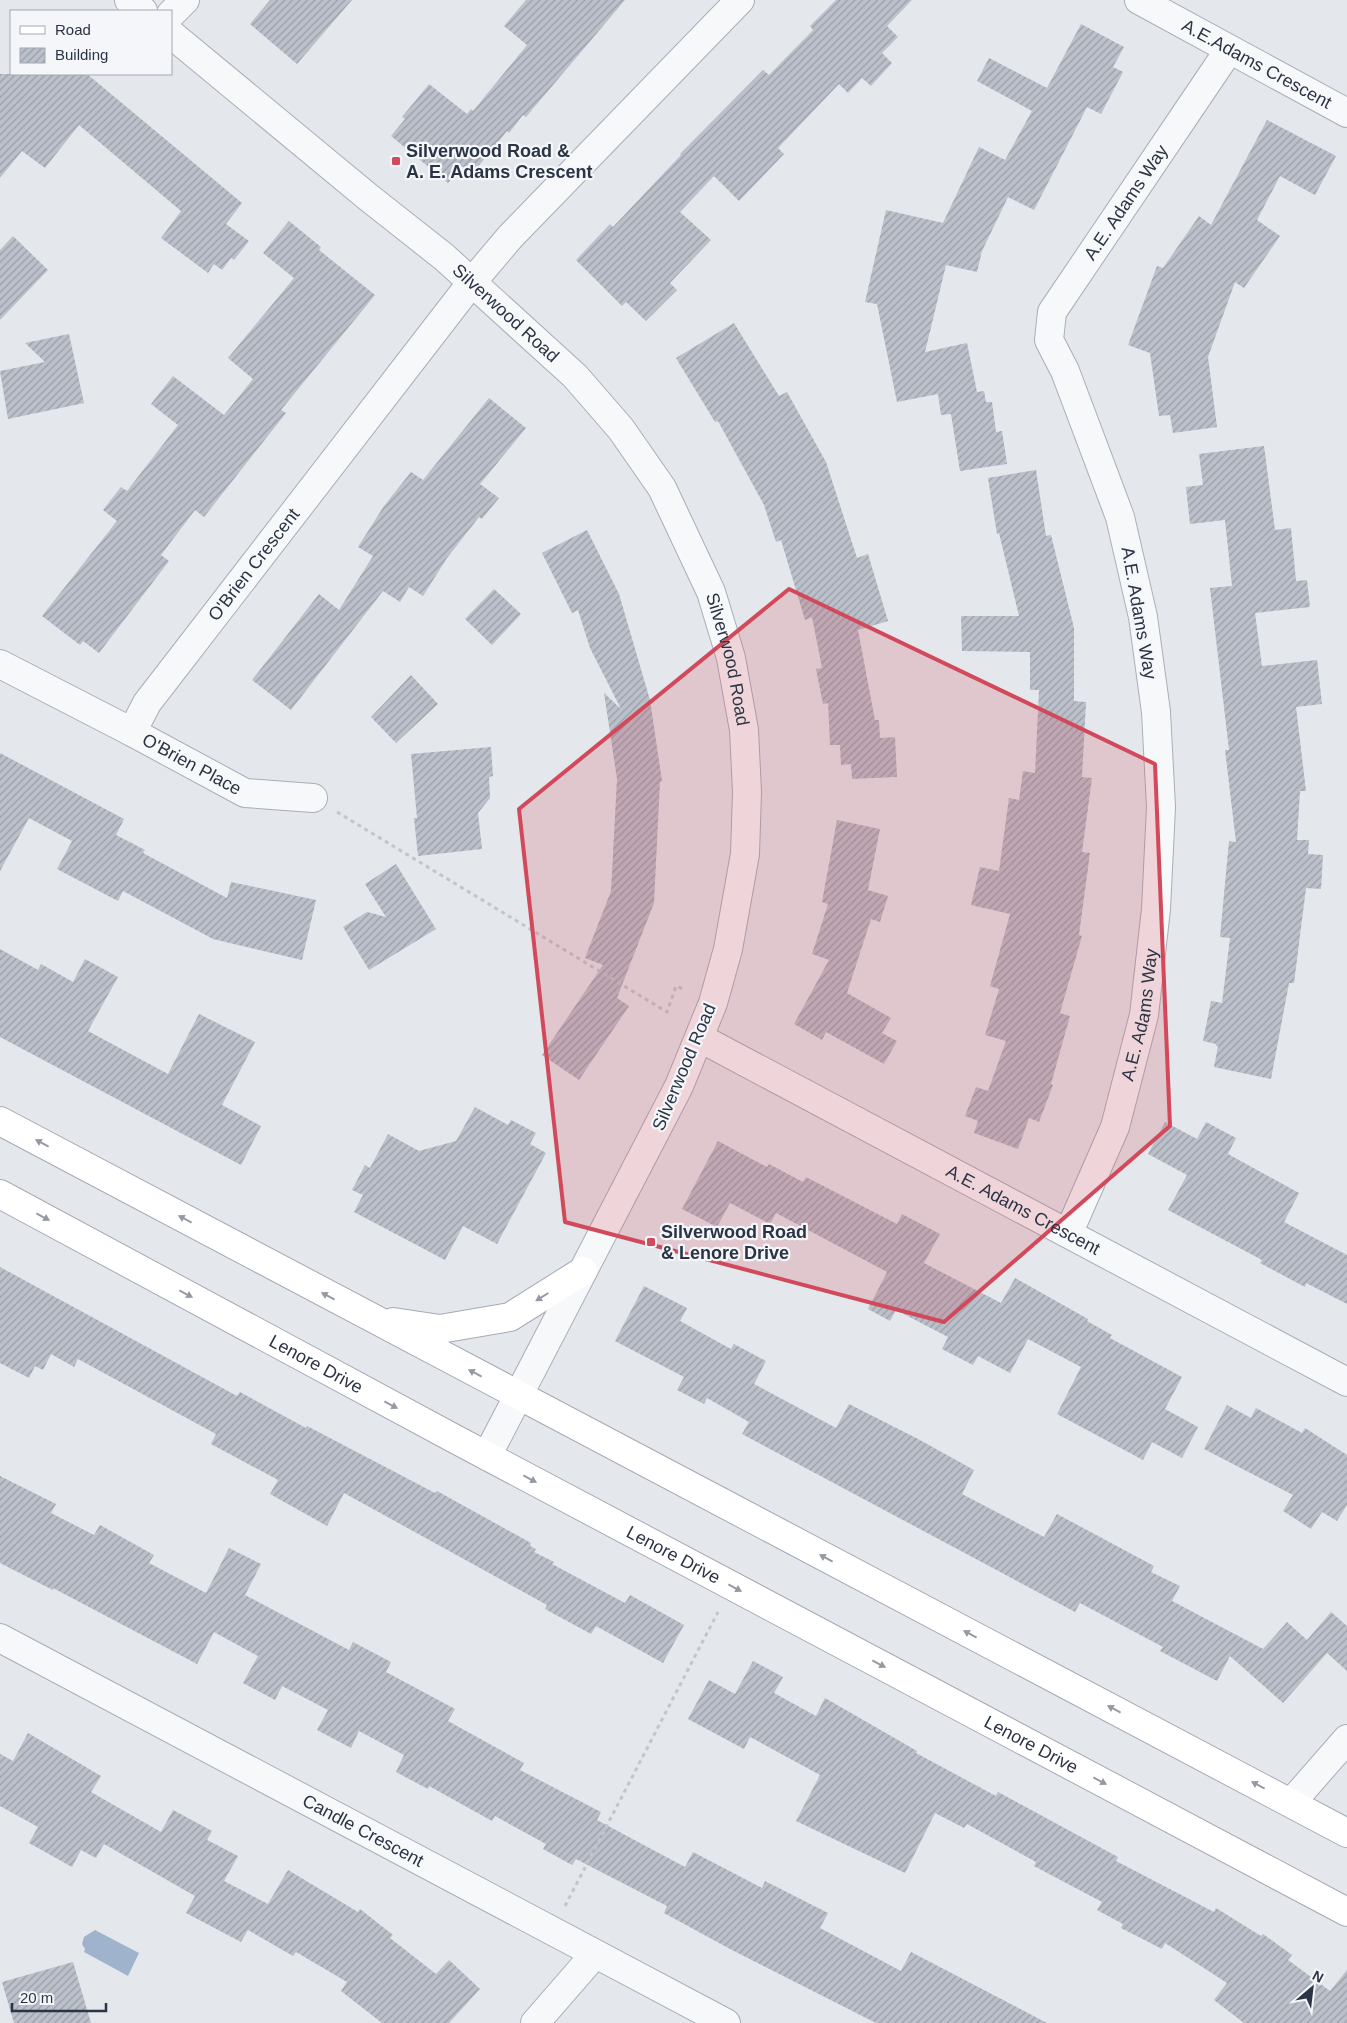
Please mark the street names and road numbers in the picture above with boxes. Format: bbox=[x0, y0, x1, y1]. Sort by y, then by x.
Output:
street label: A.E.Adams Crescent bbox=[1179, 15, 1335, 113]
street label: A.E. Adams Way bbox=[1080, 141, 1172, 264]
street label: Silverwood Road bbox=[449, 260, 563, 366]
street label: O'Brien Crescent bbox=[204, 504, 304, 625]
street label: A.E. Adams Way bbox=[1117, 545, 1161, 681]
street label: Silverwood Road bbox=[702, 590, 753, 727]
street label: O'Brien Place bbox=[139, 729, 245, 799]
street label: A.E. Adams Way bbox=[1117, 947, 1161, 1083]
street label: Silverwood Road bbox=[648, 1000, 720, 1134]
street label: A.E. Adams Crescent bbox=[943, 1161, 1103, 1259]
street label: Lenore Drive bbox=[266, 1331, 366, 1397]
street label: Lenore Drive bbox=[623, 1522, 724, 1588]
street label: Lenore Drive bbox=[981, 1712, 1081, 1778]
street label: Candle Crescent bbox=[299, 1790, 427, 1871]

